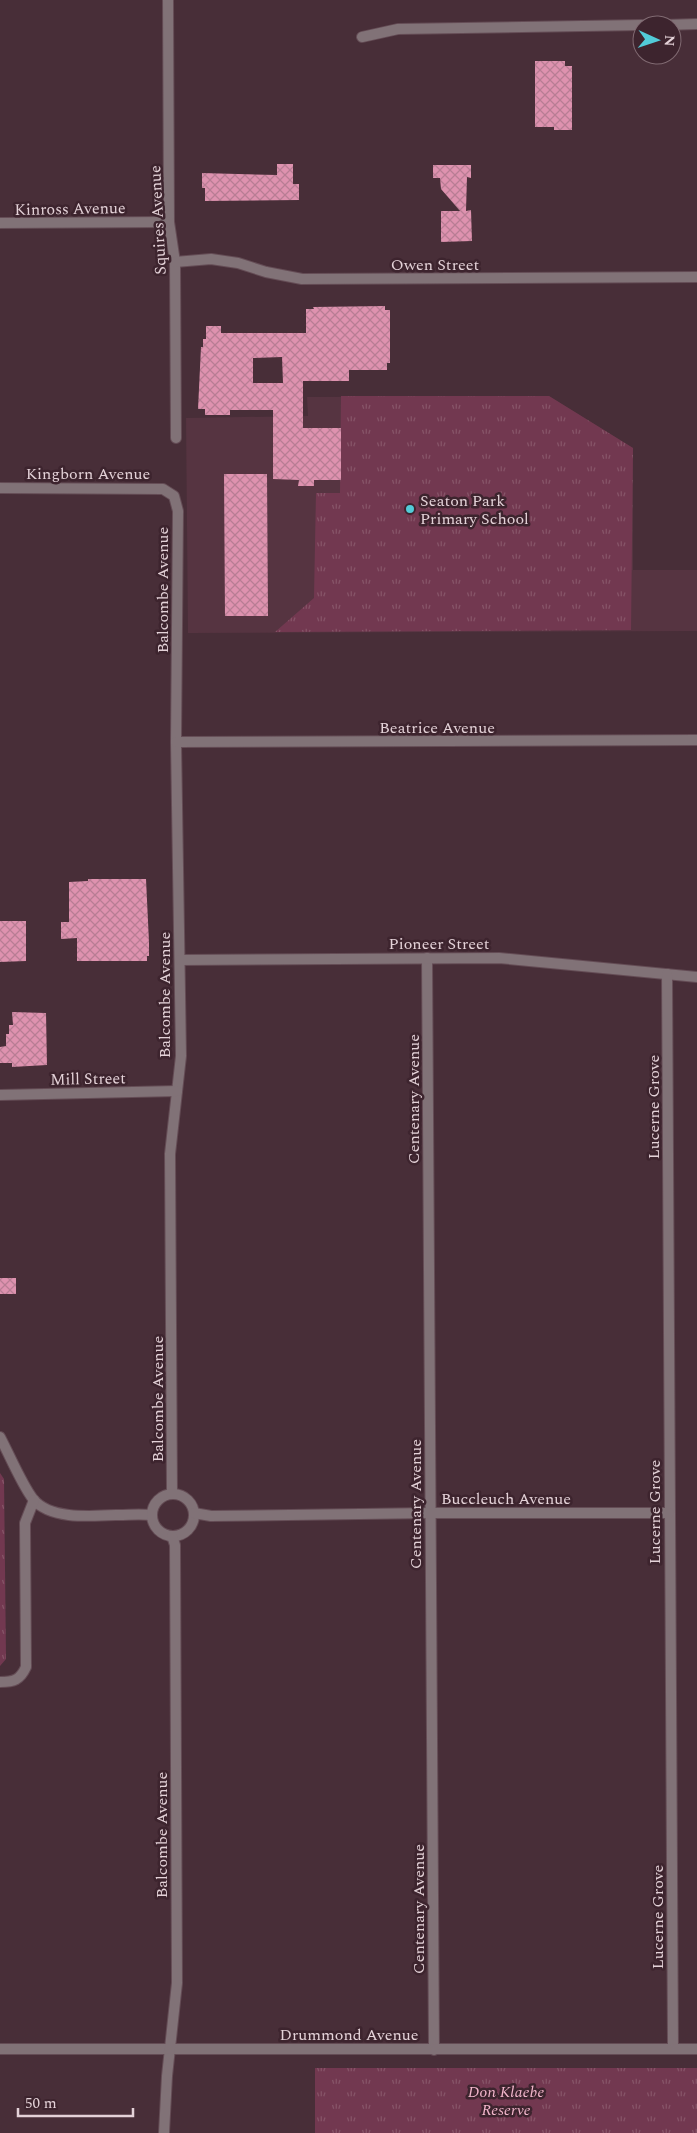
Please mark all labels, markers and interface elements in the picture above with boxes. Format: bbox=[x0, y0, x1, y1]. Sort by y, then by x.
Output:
north arrow bbox=[632, 15, 682, 65]
text: N bbox=[659, 34, 680, 47]
street label: Squires Avenue bbox=[143, 165, 173, 275]
street label: Kinross Avenue bbox=[14, 196, 126, 222]
street label: Owen Street bbox=[391, 253, 479, 277]
street label: Kingborn Avenue bbox=[26, 462, 150, 486]
place label: Seaton Park Primary School bbox=[420, 489, 529, 531]
marker: Seaton Park Primary School bbox=[404, 503, 416, 515]
street label: Balcombe Avenue bbox=[151, 527, 175, 653]
street label: Beatrice Avenue bbox=[379, 716, 495, 740]
street label: Balcombe Avenue bbox=[153, 932, 177, 1058]
street label: Pioneer Street bbox=[389, 932, 490, 956]
street label: Centenary Avenue bbox=[402, 1034, 426, 1164]
street label: Lucerne Grove bbox=[642, 1055, 666, 1159]
street label: Mill Street bbox=[50, 1066, 126, 1092]
street label: Balcombe Avenue bbox=[146, 1336, 170, 1462]
street label: Centenary Avenue bbox=[404, 1439, 428, 1569]
street label: Lucerne Grove bbox=[643, 1460, 667, 1564]
street label: Buccleuch Avenue bbox=[441, 1487, 571, 1511]
street label: Balcombe Avenue bbox=[150, 1772, 174, 1898]
street label: Centenary Avenue bbox=[407, 1844, 431, 1974]
street label: Lucerne Grove bbox=[646, 1865, 670, 1969]
street label: Drummond Avenue bbox=[280, 2023, 418, 2047]
park label: Don Klaebe Reserve bbox=[468, 2080, 544, 2122]
scale bar bbox=[18, 2086, 132, 2118]
text: 50 m bbox=[25, 2092, 57, 2115]

